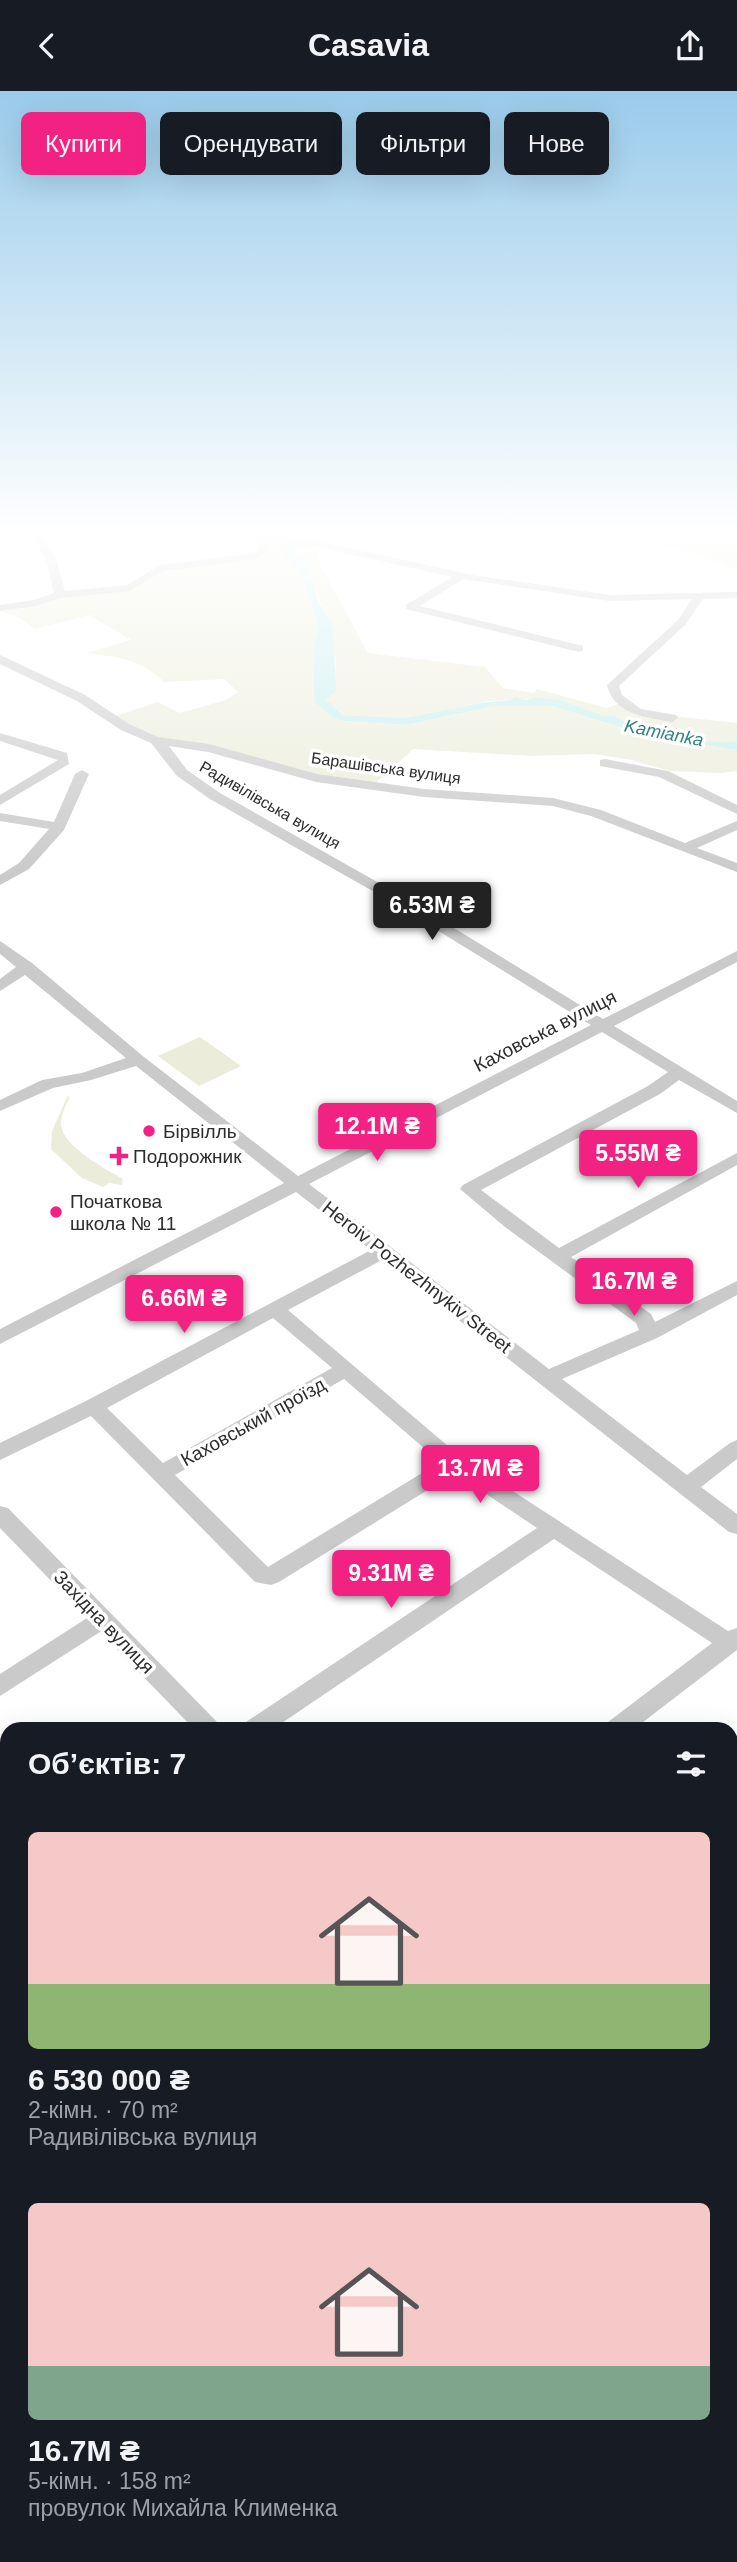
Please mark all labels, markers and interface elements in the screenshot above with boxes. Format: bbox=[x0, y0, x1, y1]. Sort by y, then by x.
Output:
icon: back bbox=[28, 27, 66, 65]
text: Casavia bbox=[308, 27, 429, 63]
icon: share bbox=[671, 27, 709, 65]
chip: Купити bbox=[21, 112, 146, 175]
chip: Орендувати bbox=[160, 112, 342, 175]
chip: Фільтри bbox=[356, 112, 490, 175]
chip: Нове bbox=[504, 112, 609, 175]
water label: Kamianka bbox=[623, 716, 705, 750]
street label: Барашівська вулиця bbox=[310, 749, 462, 787]
street label: Радивілівська вулиця bbox=[197, 758, 343, 852]
pin: 6.53M ₴ bbox=[367, 883, 497, 942]
text: 6.53M ₴ bbox=[389, 892, 475, 918]
street label: Каховська вулиця bbox=[470, 986, 620, 1076]
pin: 12.1M ₴ bbox=[312, 1103, 442, 1163]
text: 12.1M ₴ bbox=[334, 1113, 420, 1139]
place label: Бірвілль bbox=[163, 1121, 237, 1142]
marker: Бірвілль bbox=[141, 1123, 157, 1139]
pin: 5.55M ₴ bbox=[573, 1131, 703, 1190]
text: 5.55M ₴ bbox=[595, 1140, 681, 1166]
place label: Подорожник bbox=[133, 1146, 242, 1167]
marker: Подорожник bbox=[111, 1148, 127, 1164]
place label: Початкова школа № 11 bbox=[70, 1191, 176, 1234]
street label: Heroiv Pozhezhnykiv Street bbox=[319, 1197, 516, 1358]
marker: Початкова школа № 11 bbox=[48, 1204, 64, 1220]
pin: 16.7M ₴ bbox=[569, 1259, 699, 1318]
text: 16.7M ₴ bbox=[591, 1268, 677, 1294]
pin: 6.66M ₴ bbox=[119, 1275, 249, 1335]
text: 6.66M ₴ bbox=[141, 1285, 227, 1311]
street label: Каховський проїзд bbox=[177, 1374, 329, 1470]
pin: 13.7M ₴ bbox=[415, 1445, 545, 1505]
text: 13.7M ₴ bbox=[437, 1455, 523, 1481]
pin: 9.31M ₴ bbox=[326, 1551, 456, 1610]
text: 9.31M ₴ bbox=[348, 1560, 434, 1586]
street label: Західна вулиця bbox=[50, 1566, 158, 1678]
icon: filters bbox=[672, 1745, 710, 1783]
text: Об’єктів: 7 bbox=[28, 1747, 186, 1780]
icon: home bbox=[306, 1878, 432, 2004]
text: 6 530 000 ₴ bbox=[28, 2063, 190, 2096]
text: 2-кімн. · 70 m² bbox=[28, 2097, 178, 2123]
text: Радивілівська вулиця bbox=[28, 2124, 257, 2150]
icon: home bbox=[306, 2249, 432, 2375]
text: 16.7M ₴ bbox=[28, 2434, 140, 2467]
text: 5-кімн. · 158 m² bbox=[28, 2468, 191, 2494]
text: провулок Михайла Клименка bbox=[28, 2495, 338, 2521]

